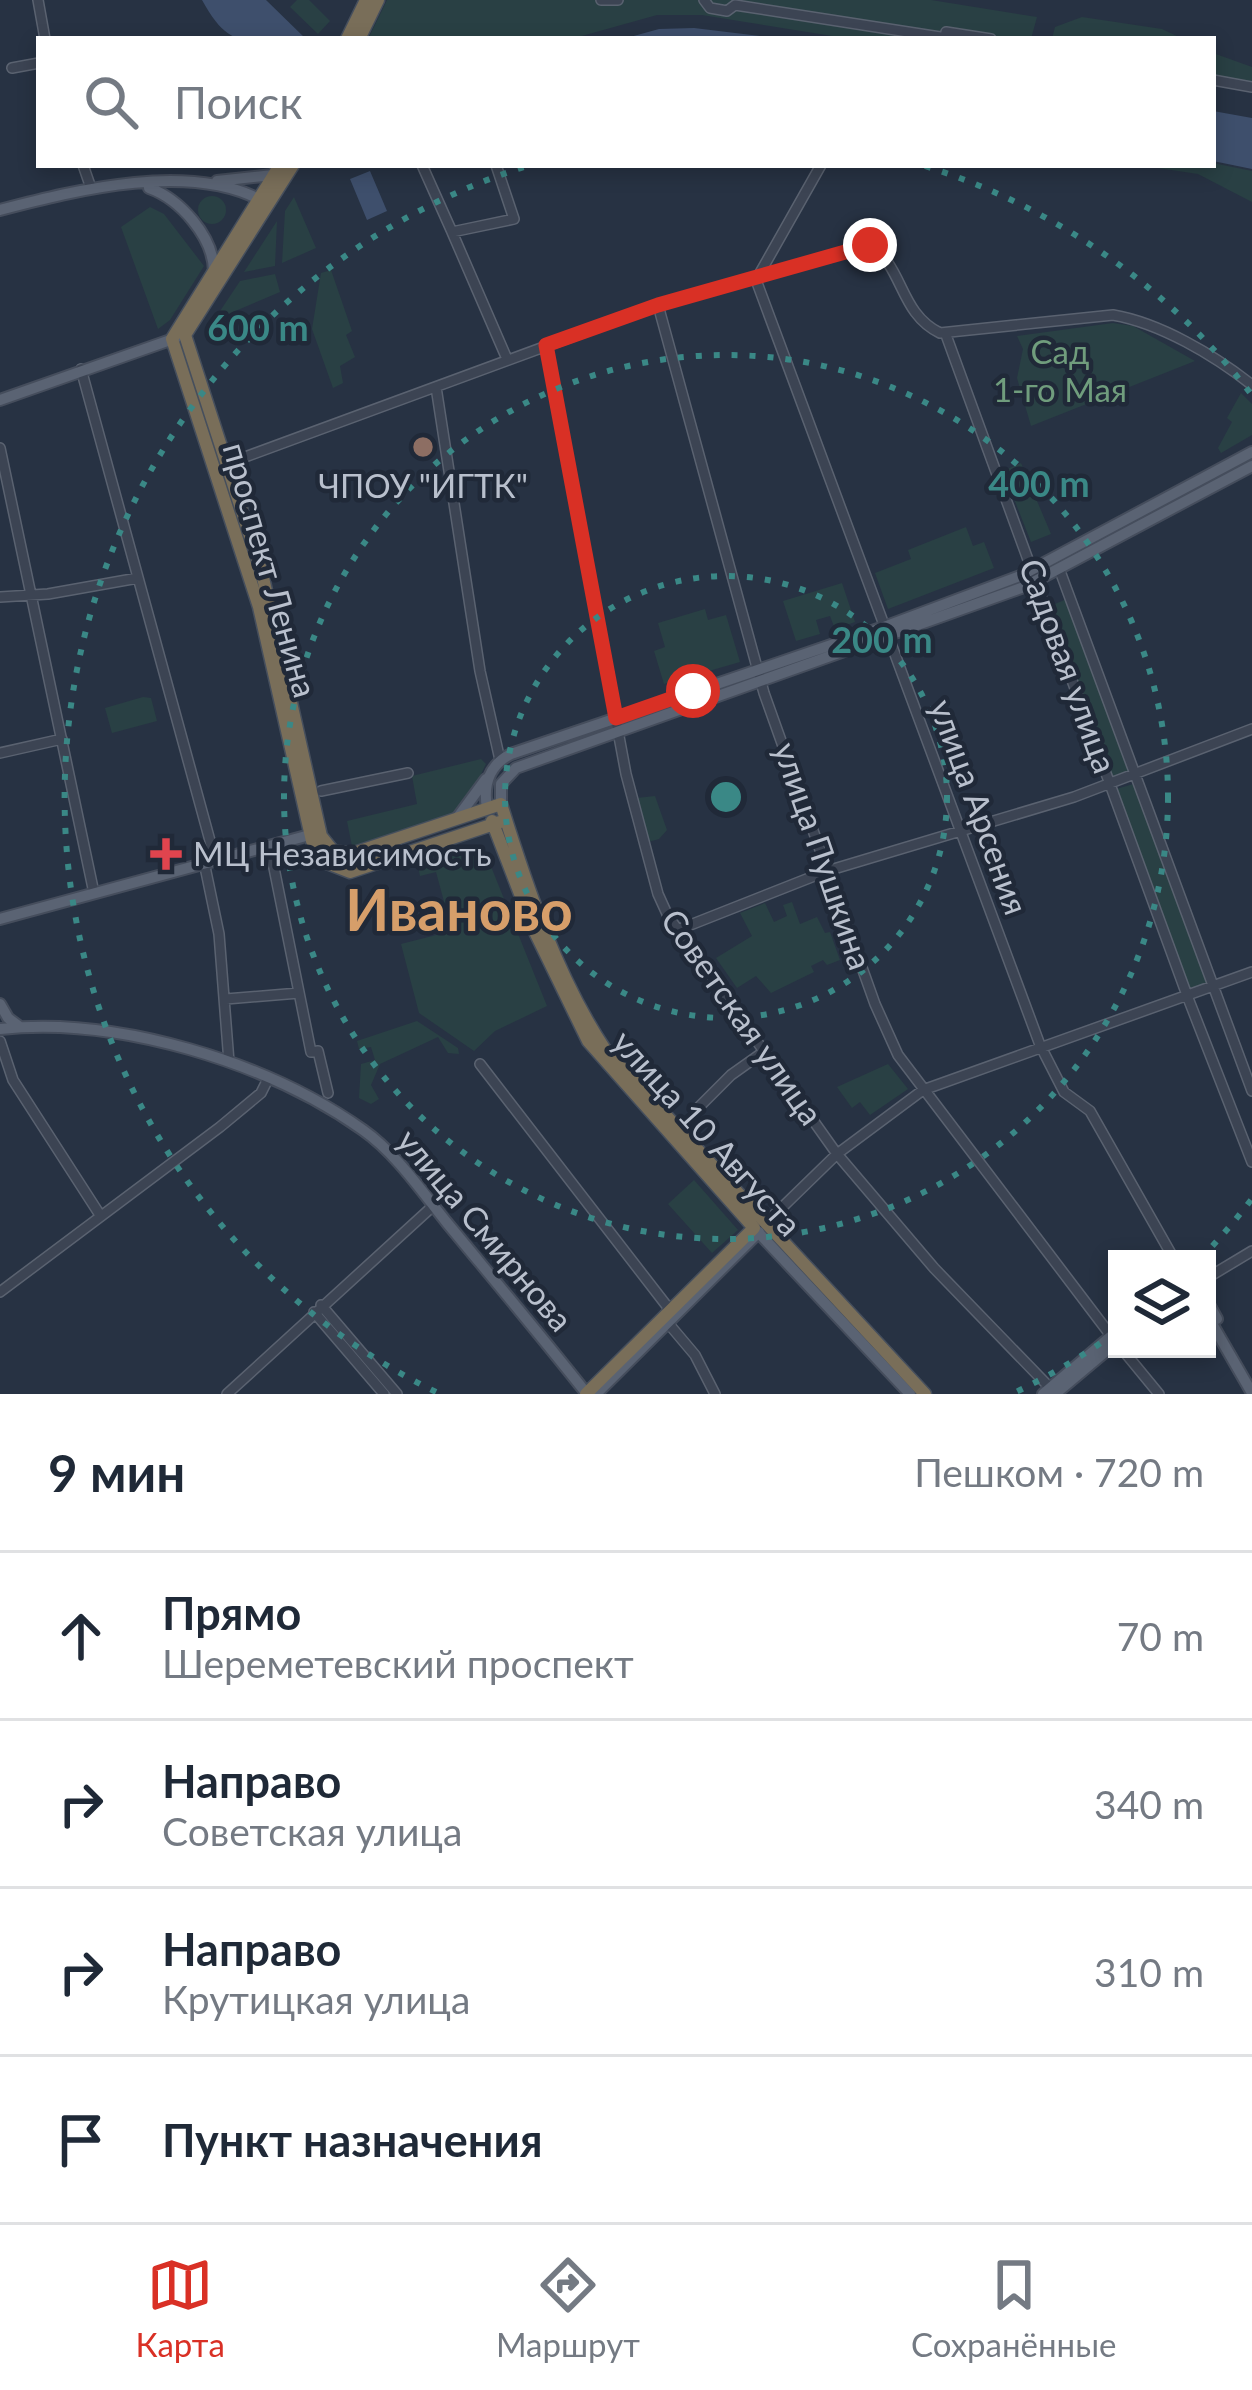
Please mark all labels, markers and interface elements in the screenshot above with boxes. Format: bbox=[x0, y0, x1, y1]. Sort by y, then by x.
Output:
search box bbox=[36, 36, 1216, 168]
icon: search bbox=[78, 69, 144, 135]
text: Поиск bbox=[174, 75, 303, 129]
route end bbox=[843, 218, 897, 272]
text: 600 m bbox=[207, 305, 309, 349]
park label: Сад 1-го Мая bbox=[993, 331, 1127, 409]
marker: ЧПОУ "ИГТК" bbox=[410, 434, 436, 460]
street label: проспект Ленина bbox=[215, 438, 326, 702]
text: 400 m bbox=[988, 461, 1090, 505]
place label: ЧПОУ "ИГТК" bbox=[318, 465, 528, 505]
street label: Садовая улица bbox=[1012, 553, 1126, 778]
text: 200 m bbox=[831, 617, 933, 661]
route start bbox=[666, 664, 720, 718]
street label: улица Арсения bbox=[922, 694, 1037, 920]
street label: улица Пушкина bbox=[766, 737, 882, 975]
centre of rings bbox=[705, 776, 747, 818]
place label: МЦ Независимость bbox=[193, 833, 492, 873]
marker: МЦ Независимость bbox=[150, 838, 182, 870]
district label: Иваново bbox=[345, 875, 573, 943]
street label: Советская улица bbox=[654, 901, 832, 1132]
street label: улица 10 Августа bbox=[605, 1021, 811, 1243]
street label: улица Смирнова bbox=[390, 1120, 582, 1338]
map controls bbox=[1108, 1250, 1216, 1358]
button: layers bbox=[1108, 1250, 1216, 1358]
text: 9 мин bbox=[48, 1442, 185, 1503]
text: Пешком · 720 m bbox=[914, 1449, 1204, 1495]
text: Прямо bbox=[162, 1586, 301, 1640]
icon: ahead bbox=[48, 1603, 114, 1669]
text: 70 m bbox=[1117, 1613, 1204, 1659]
text: Шереметевский проспект bbox=[162, 1640, 634, 1686]
text: Направо bbox=[162, 1754, 341, 1808]
icon: right bbox=[48, 1771, 114, 1837]
text: 340 m bbox=[1094, 1781, 1204, 1827]
text: Советская улица bbox=[162, 1808, 462, 1854]
text: Направо bbox=[162, 1922, 341, 1976]
icon: right bbox=[48, 1939, 114, 2005]
text: 310 m bbox=[1094, 1949, 1204, 1995]
text: Крутицкая улица bbox=[162, 1976, 470, 2022]
icon: arrive bbox=[48, 2107, 114, 2173]
text: Пункт назначения bbox=[162, 2113, 543, 2167]
tab: Карта bbox=[136, 2252, 225, 2364]
tab: Маршрут bbox=[496, 2252, 640, 2364]
tab: Сохранённые bbox=[911, 2252, 1116, 2364]

